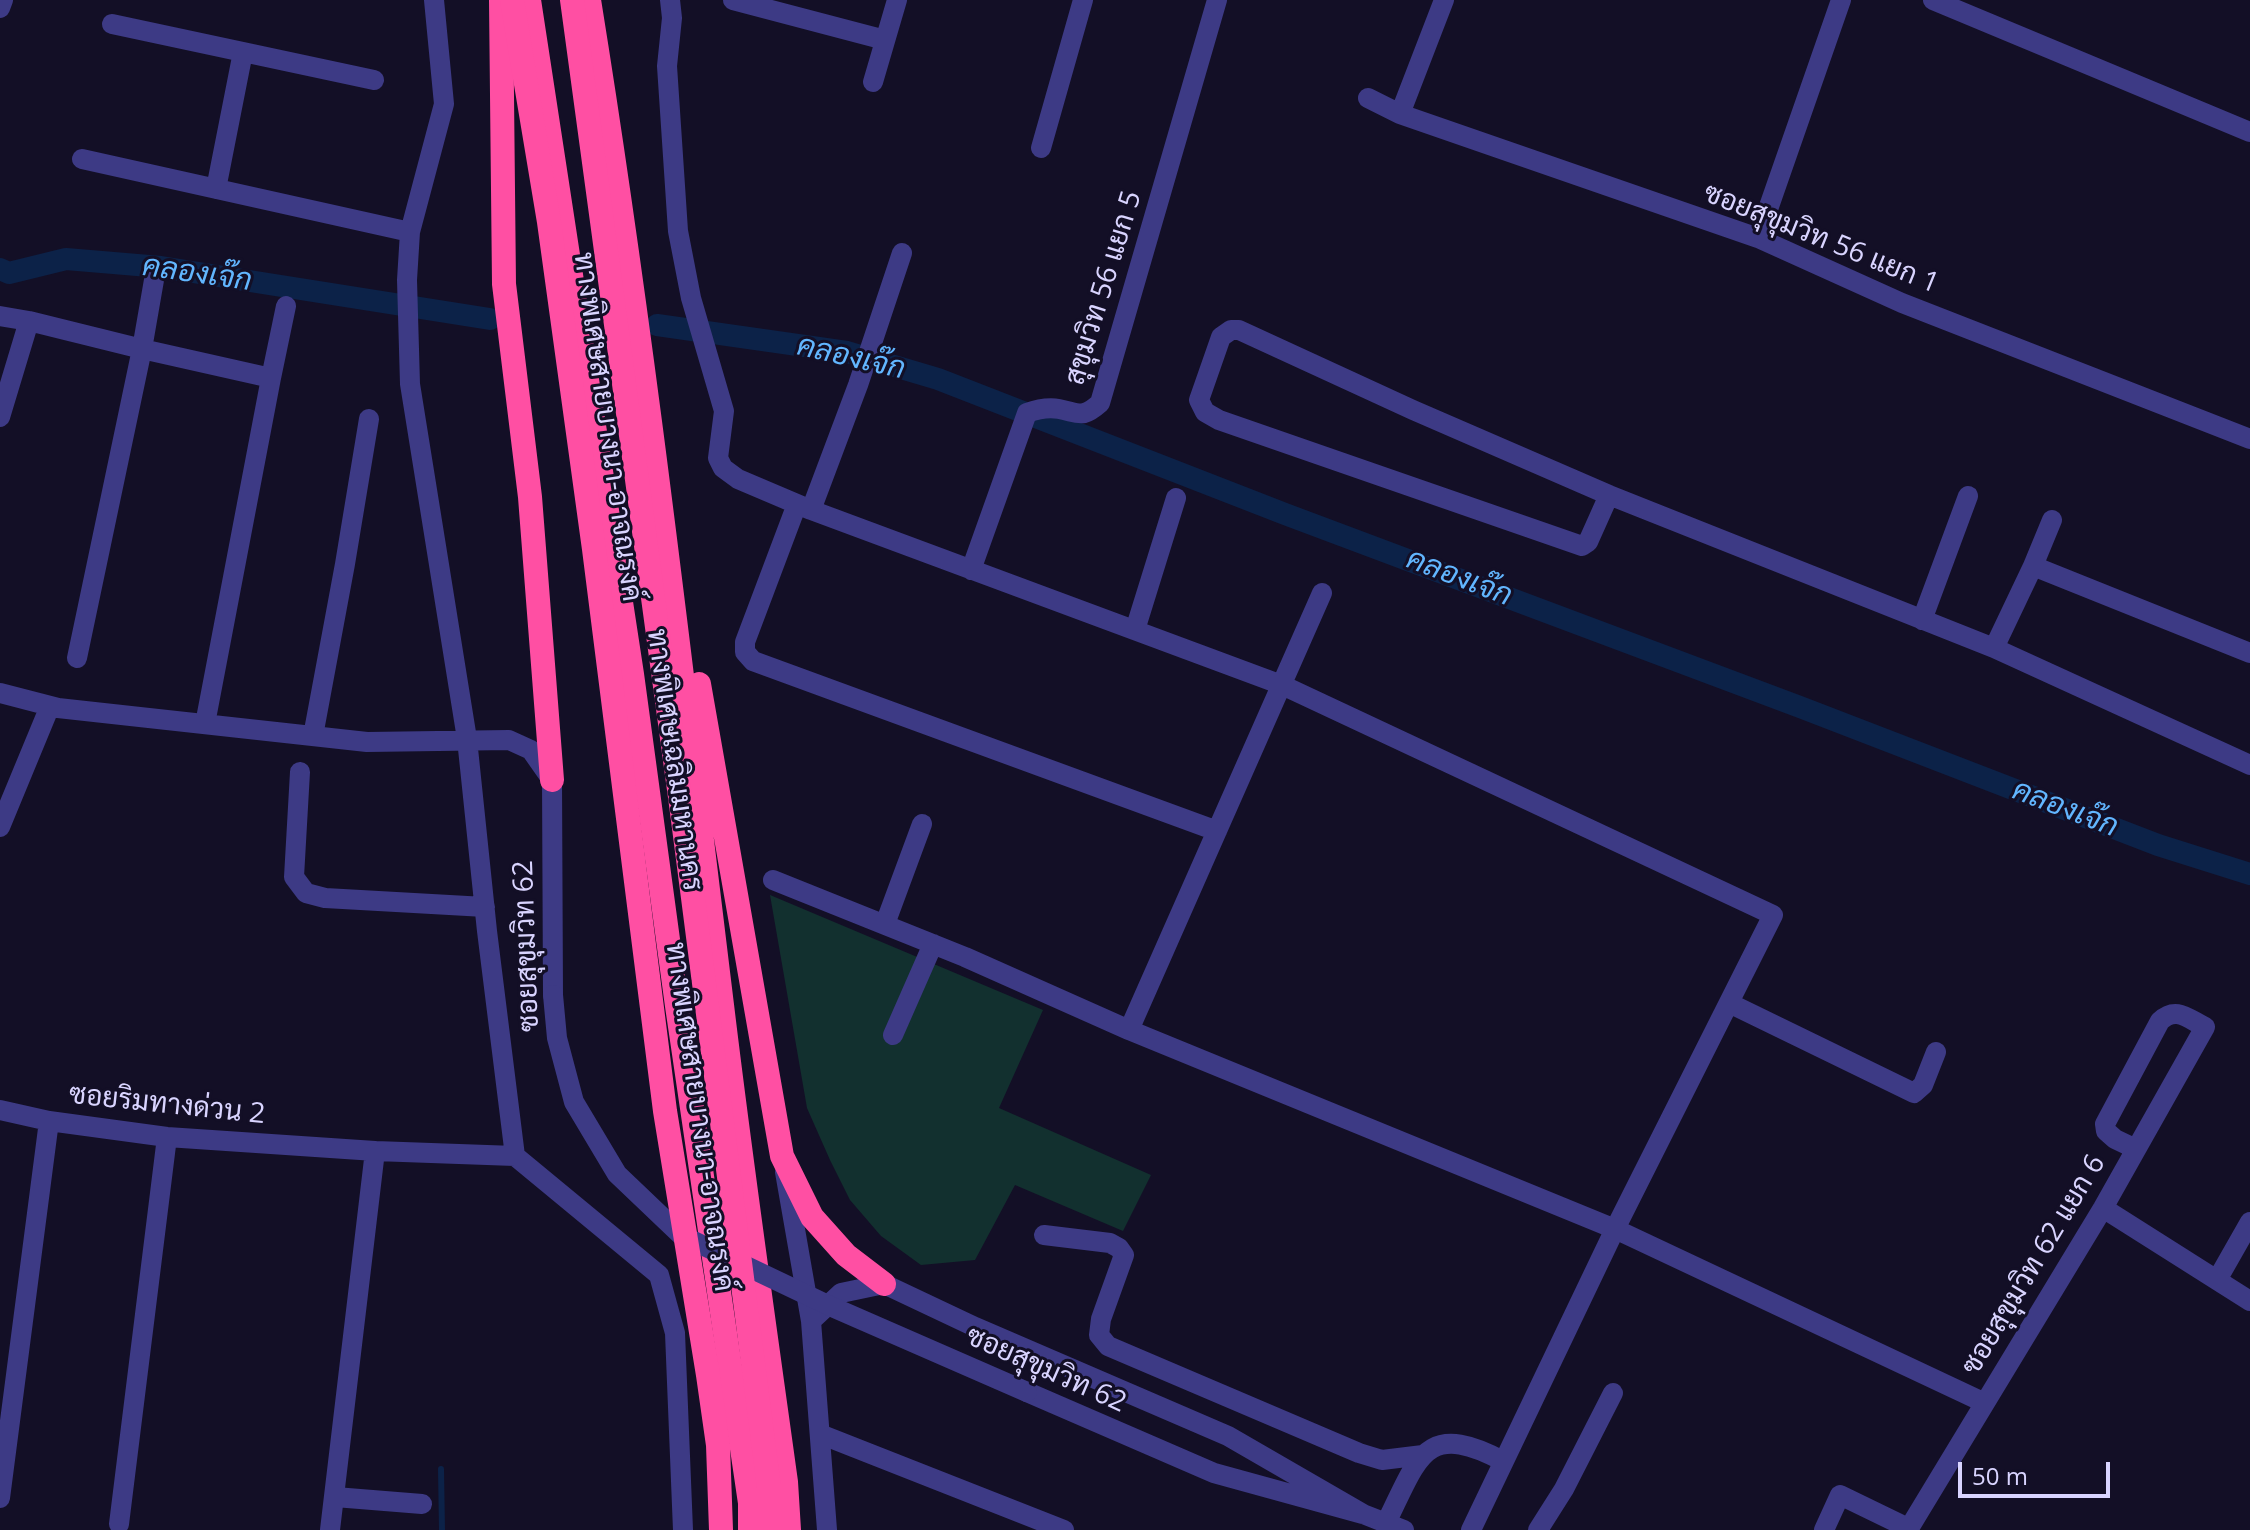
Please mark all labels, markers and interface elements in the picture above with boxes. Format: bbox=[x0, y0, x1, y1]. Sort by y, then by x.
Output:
street label: ซอยสุขุมวิท 56 แยก 1 bbox=[1698, 176, 1944, 302]
street label: สุขุมวิท 56 แยก 5 bbox=[1059, 187, 1149, 389]
water label: คลองเจ๊ก bbox=[140, 249, 254, 299]
street label: ทางพิเศษสายบางนา-อาจณรงค์ bbox=[566, 250, 648, 604]
water label: คลองเจ๊ก bbox=[793, 328, 909, 388]
water label: คลองเจ๊ก bbox=[1401, 541, 1517, 615]
street label: ทางพิเศษเฉลิมมหานคร bbox=[639, 627, 709, 893]
water label: คลองเจ๊ก bbox=[2007, 772, 2123, 846]
street label: ซอยสุขุมวิท 62 bbox=[507, 860, 547, 1032]
street label: ทางพิเศษสายบางนา-อาจณรงค์ bbox=[658, 940, 740, 1294]
street label: ซอยริมทางด่วน 2 bbox=[67, 1078, 267, 1132]
street label: ซอยสุขุมวิท 62 แยก 6 bbox=[1955, 1149, 2113, 1381]
street label: ซอยสุขุมวิท 62 bbox=[961, 1320, 1131, 1420]
scale bar bbox=[1962, 1446, 2114, 1496]
text: 50 m bbox=[1972, 1459, 2028, 1492]

